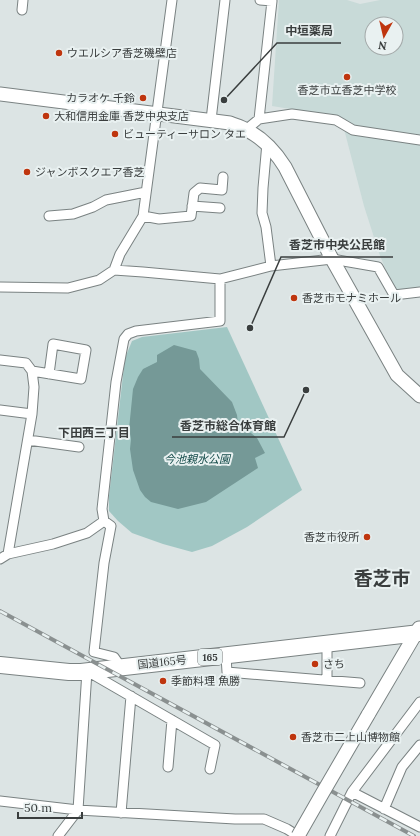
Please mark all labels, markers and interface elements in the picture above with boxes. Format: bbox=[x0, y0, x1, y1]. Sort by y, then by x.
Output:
north arrow bbox=[364, 16, 404, 56]
callout: 中垣薬局 bbox=[277, 19, 341, 43]
text: 中垣薬局 bbox=[285, 23, 333, 38]
text: N bbox=[377, 38, 388, 53]
place label: ウエルシア香芝磯壁店 bbox=[67, 46, 177, 60]
marker: ウエルシア香芝磯壁店 bbox=[54, 48, 64, 58]
marker: 香芝市立香芝中学校 bbox=[342, 72, 352, 82]
place label: 香芝市立香芝中学校 bbox=[298, 83, 397, 97]
place label: カラオケ 千鈴 bbox=[66, 91, 135, 105]
marker: カラオケ 千鈴 bbox=[138, 93, 148, 103]
place label: 大和信用金庫 香芝中央支店 bbox=[54, 109, 189, 123]
marker: 大和信用金庫 香芝中央支店 bbox=[41, 111, 51, 121]
place label: ビューティーサロン タエ bbox=[123, 127, 246, 141]
marker: ビューティーサロン タエ bbox=[110, 129, 120, 139]
place label: ジャンボスクエア香芝 bbox=[35, 165, 144, 179]
marker: ジャンボスクエア香芝 bbox=[22, 167, 32, 177]
callout: 香芝市中央公民館 bbox=[281, 233, 393, 257]
text: 香芝市中央公民館 bbox=[289, 237, 385, 252]
place label: 香芝市モナミホール bbox=[302, 291, 401, 305]
marker: 香芝市モナミホール bbox=[289, 293, 299, 303]
callout: 香芝市総合体育館 bbox=[172, 413, 284, 437]
text: 香芝市総合体育館 bbox=[180, 418, 276, 433]
district label: 下田西三丁目 bbox=[58, 425, 130, 440]
park label: 今池親水公園 bbox=[164, 452, 232, 466]
place label: 香芝市役所 bbox=[304, 530, 360, 544]
marker: 香芝市役所 bbox=[362, 532, 372, 542]
district label: 香芝市 bbox=[353, 566, 411, 590]
road number: 165 bbox=[198, 649, 222, 665]
street label: 国道165号 bbox=[137, 652, 187, 672]
place label: さち bbox=[323, 657, 345, 671]
marker: さち bbox=[310, 659, 320, 669]
place label: 季節料理 魚勝 bbox=[171, 674, 240, 688]
marker: 季節料理 魚勝 bbox=[158, 676, 168, 686]
place label: 香芝市二上山博物館 bbox=[301, 730, 400, 744]
marker: 香芝市二上山博物館 bbox=[288, 732, 298, 742]
scale bar bbox=[18, 794, 82, 820]
text: 50 m bbox=[24, 800, 52, 815]

